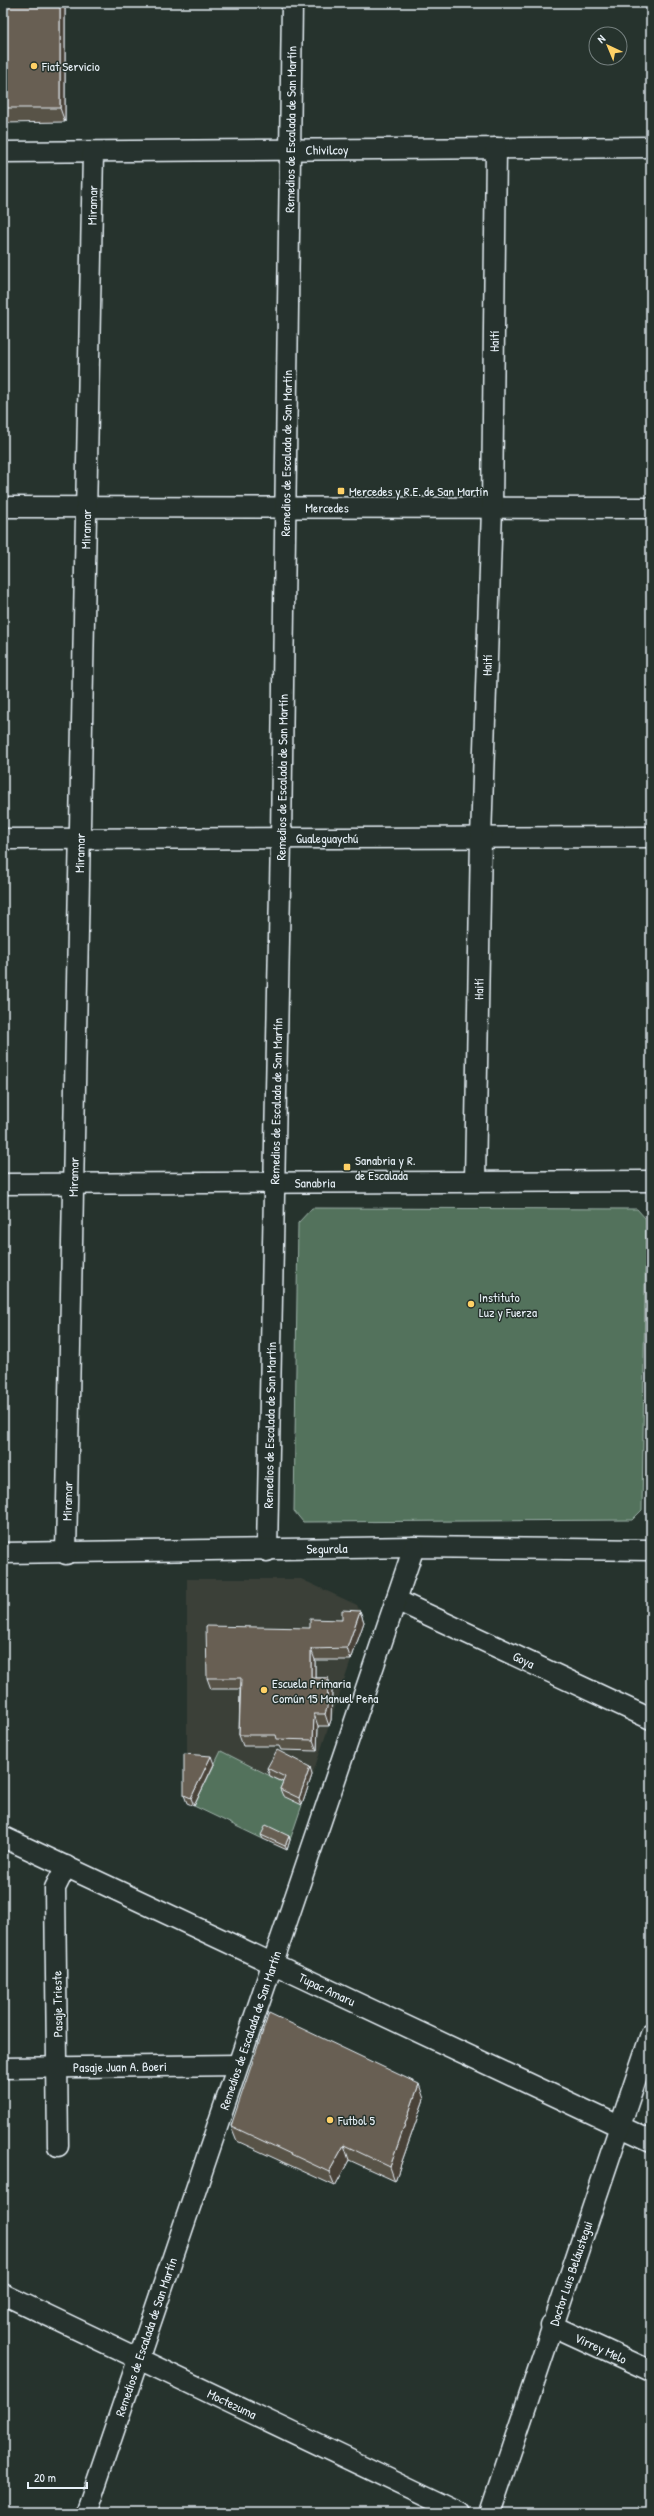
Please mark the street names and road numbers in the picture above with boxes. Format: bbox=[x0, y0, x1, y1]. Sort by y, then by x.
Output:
street label: Remedios de Escalada de San Martín bbox=[280, 46, 300, 213]
street label: Chivilcoy bbox=[305, 140, 349, 159]
street label: Miramar bbox=[83, 185, 101, 225]
street label: Haití bbox=[485, 330, 503, 352]
street label: Remedios de Escalada de San Martín bbox=[276, 370, 296, 537]
street label: Mercedes bbox=[305, 498, 349, 517]
street label: Miramar bbox=[76, 509, 95, 549]
street label: Haití bbox=[477, 654, 496, 676]
street label: Remedios de Escalada de San Martín bbox=[272, 694, 292, 861]
street label: Gualeguaychú bbox=[296, 829, 358, 847]
street label: Miramar bbox=[70, 833, 89, 873]
street label: Haití bbox=[469, 978, 488, 1000]
street label: Remedios de Escalada de San Martín bbox=[265, 1017, 286, 1185]
street label: Miramar bbox=[64, 1157, 83, 1197]
street label: Sanabria bbox=[295, 1173, 335, 1192]
street label: Remedios de Escalada de San Martín bbox=[259, 1341, 280, 1509]
street label: Miramar bbox=[58, 1481, 76, 1521]
street label: Segurola bbox=[306, 1539, 348, 1558]
street label: Goya bbox=[510, 1647, 538, 1672]
street label: Remedios de Escalada de San Martín bbox=[215, 1948, 285, 2112]
street label: Tupac Amaru bbox=[296, 1968, 358, 2010]
street label: Pasaje Trieste bbox=[47, 1971, 67, 2037]
street label: Pasaje Juan A. Boeri bbox=[73, 2057, 167, 2076]
street label: Doctor Luis Beláustegui bbox=[545, 2218, 597, 2328]
street label: Remedios de Escalada de San Martín bbox=[110, 2255, 181, 2419]
street label: Virrey Melo bbox=[572, 2328, 630, 2368]
street label: Moctezuma bbox=[205, 2384, 260, 2423]

